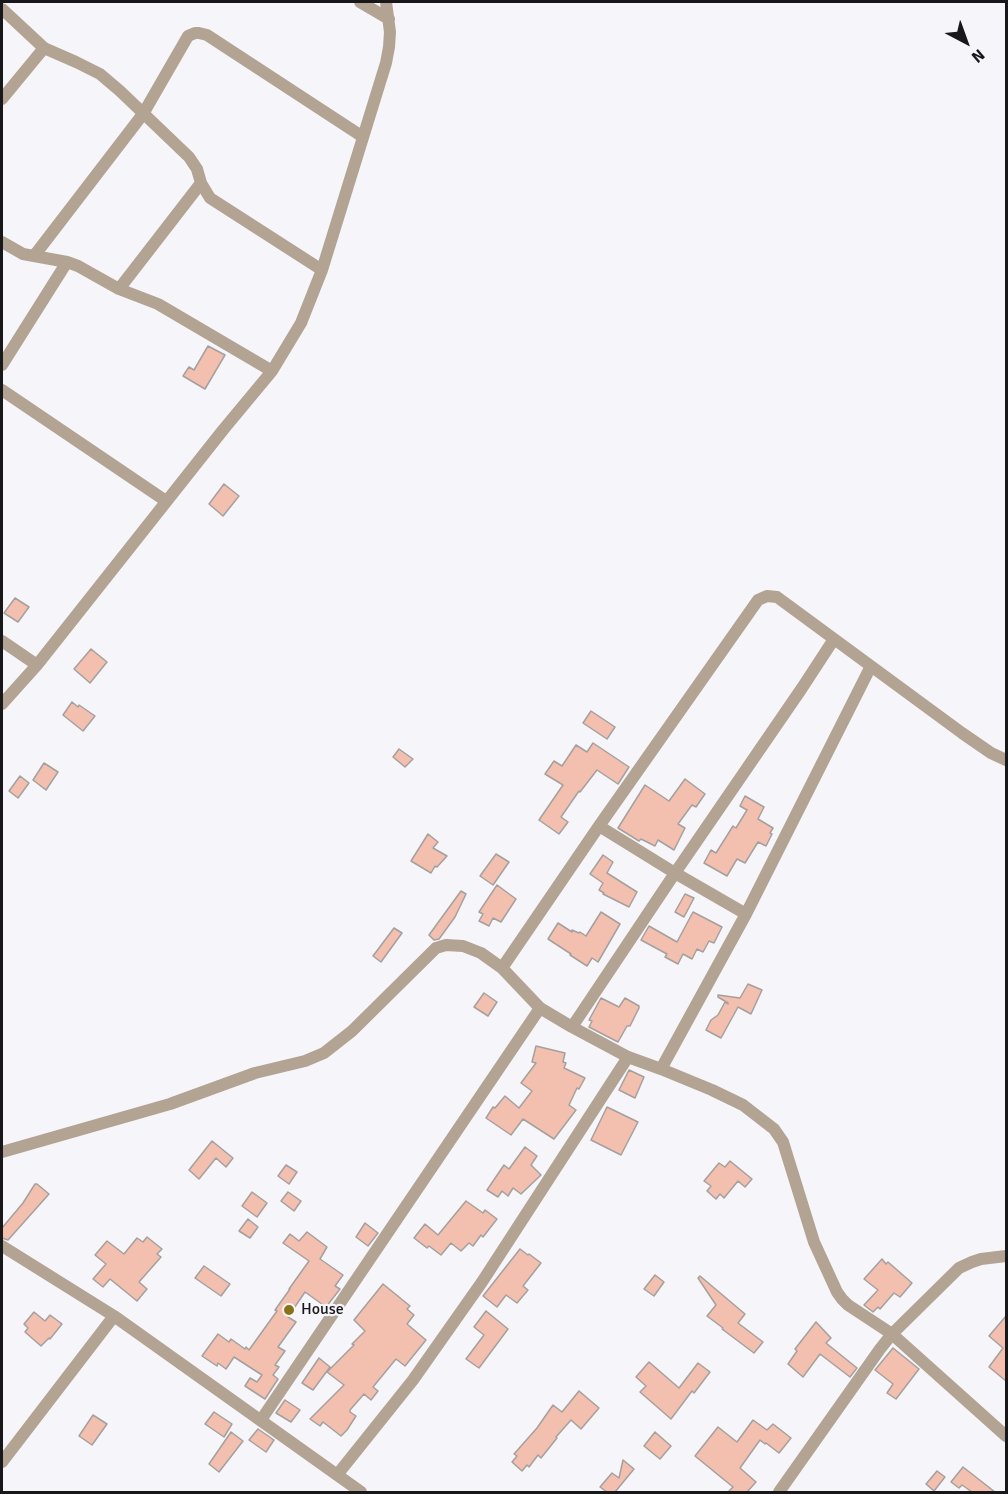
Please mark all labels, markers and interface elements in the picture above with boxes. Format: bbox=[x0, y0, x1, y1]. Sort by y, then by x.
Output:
north arrow bbox=[936, 12, 996, 72]
text: N bbox=[967, 44, 989, 67]
place label: House bbox=[301, 1300, 344, 1320]
marker: House bbox=[282, 1303, 296, 1317]

